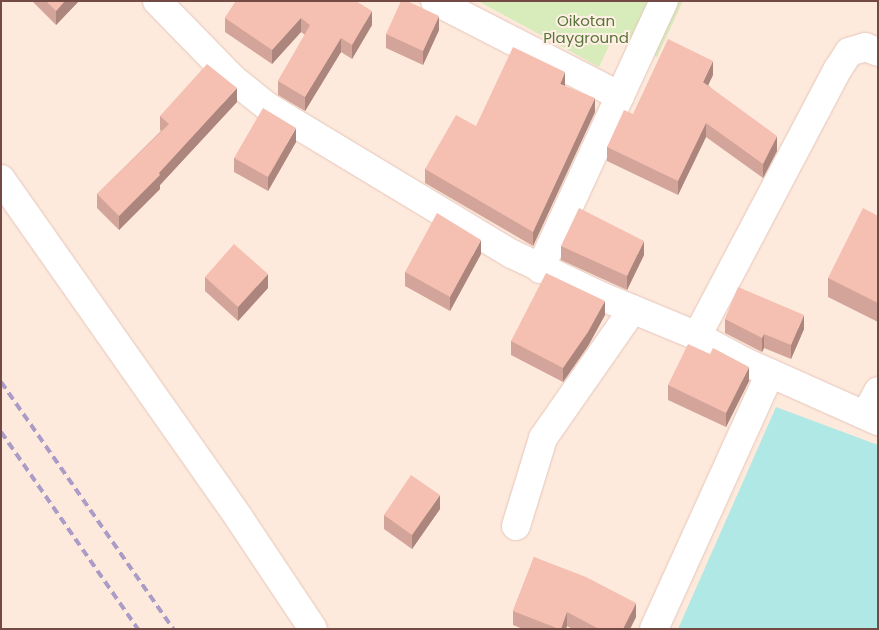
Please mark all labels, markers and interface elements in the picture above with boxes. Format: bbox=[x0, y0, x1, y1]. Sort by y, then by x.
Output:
park label: Oikotan Playground bbox=[543, 11, 629, 46]

